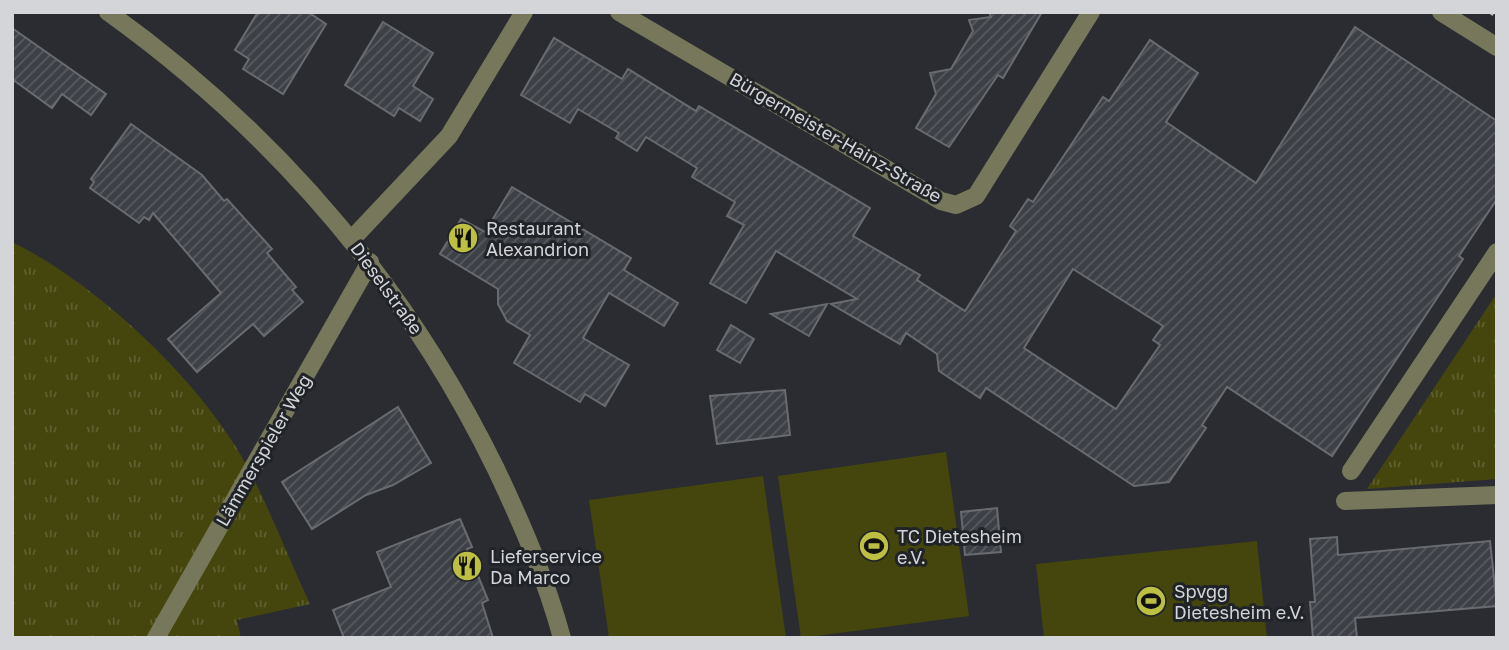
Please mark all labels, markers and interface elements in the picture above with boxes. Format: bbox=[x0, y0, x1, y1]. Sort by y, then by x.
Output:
street label: Bürgermeister-Hainz-Straße bbox=[726, 67, 946, 207]
place label: Restaurant Alexandrion bbox=[486, 217, 589, 260]
restaurant icon: Restaurant Alexandrion bbox=[446, 221, 480, 255]
street label: Dieselstraße bbox=[346, 238, 428, 338]
street label: Lämmerspieler Weg bbox=[211, 370, 315, 530]
place label: TC Dietesheim e.V. bbox=[897, 525, 1022, 568]
sports icon: TC Dietesheim e.V. bbox=[857, 529, 891, 563]
place label: Lieferservice Da Marco bbox=[490, 545, 602, 588]
restaurant icon: Lieferservice Da Marco bbox=[450, 549, 484, 583]
place label: Spvgg Dietesheim e.V. bbox=[1174, 580, 1305, 623]
sports icon: Spvgg Dietesheim e.V. bbox=[1134, 584, 1168, 618]

